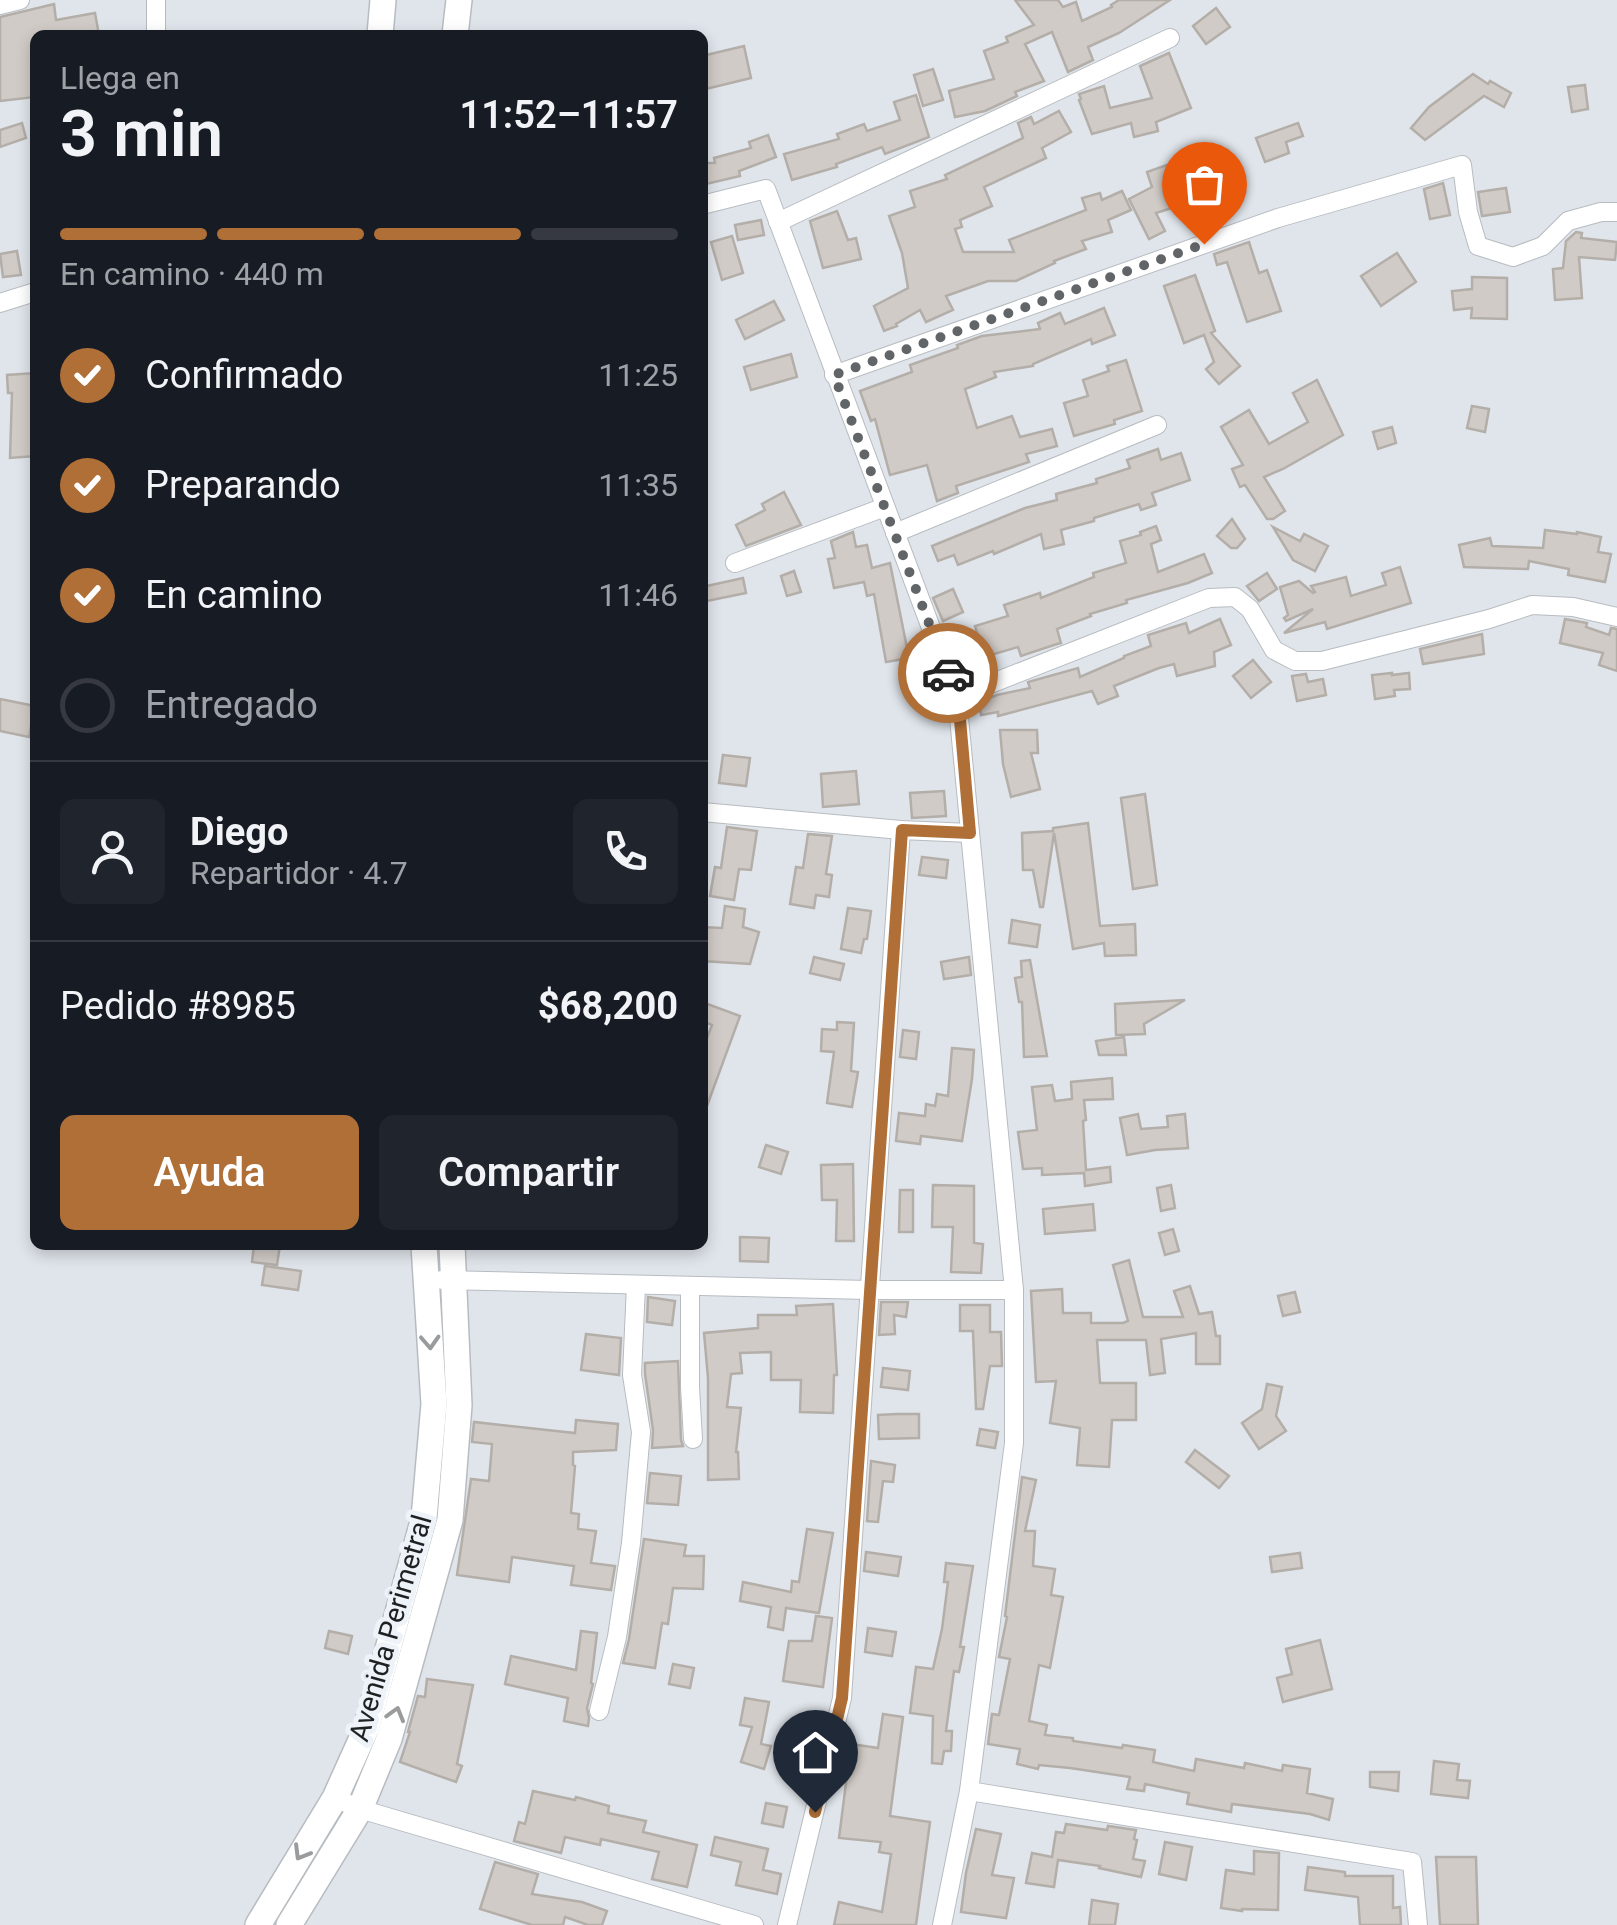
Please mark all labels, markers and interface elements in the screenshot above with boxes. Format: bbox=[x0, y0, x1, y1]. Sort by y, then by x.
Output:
text: Llega en bbox=[60, 59, 180, 97]
text: 11:52–11:57 bbox=[459, 93, 678, 137]
text: 3 min bbox=[60, 96, 223, 172]
pin bbox=[1162, 142, 1247, 245]
icon: bag bbox=[1177, 157, 1232, 212]
text: En camino · 440 m bbox=[60, 255, 324, 293]
icon: check bbox=[60, 348, 115, 403]
text: Confirmado bbox=[145, 353, 343, 397]
text: 11:25 bbox=[598, 356, 678, 394]
icon: check bbox=[60, 458, 115, 513]
text: Preparando bbox=[145, 463, 341, 507]
text: 11:35 bbox=[598, 466, 678, 504]
icon: check bbox=[60, 568, 115, 623]
text: En camino bbox=[145, 573, 323, 617]
text: 11:46 bbox=[598, 576, 678, 614]
courier bbox=[898, 623, 998, 723]
icon: car bbox=[921, 646, 976, 701]
text: Entregado bbox=[145, 683, 318, 727]
button: person bbox=[60, 799, 165, 904]
button: phone bbox=[573, 799, 678, 904]
text: Diego bbox=[190, 810, 288, 854]
text: Repartidor · 4.7 bbox=[190, 854, 408, 892]
text: Pedido #8985 bbox=[60, 984, 296, 1028]
text: $68,200 bbox=[538, 984, 678, 1028]
button: Ayuda bbox=[60, 1115, 359, 1230]
button: Compartir bbox=[379, 1115, 678, 1230]
one-way arrow bbox=[419, 1335, 440, 1351]
street label: Avenida Perimetral bbox=[342, 1511, 439, 1745]
one-way arrow bbox=[384, 1706, 405, 1723]
pin bbox=[773, 1710, 858, 1813]
icon: home bbox=[788, 1725, 843, 1780]
one-way arrow bbox=[295, 1842, 314, 1860]

